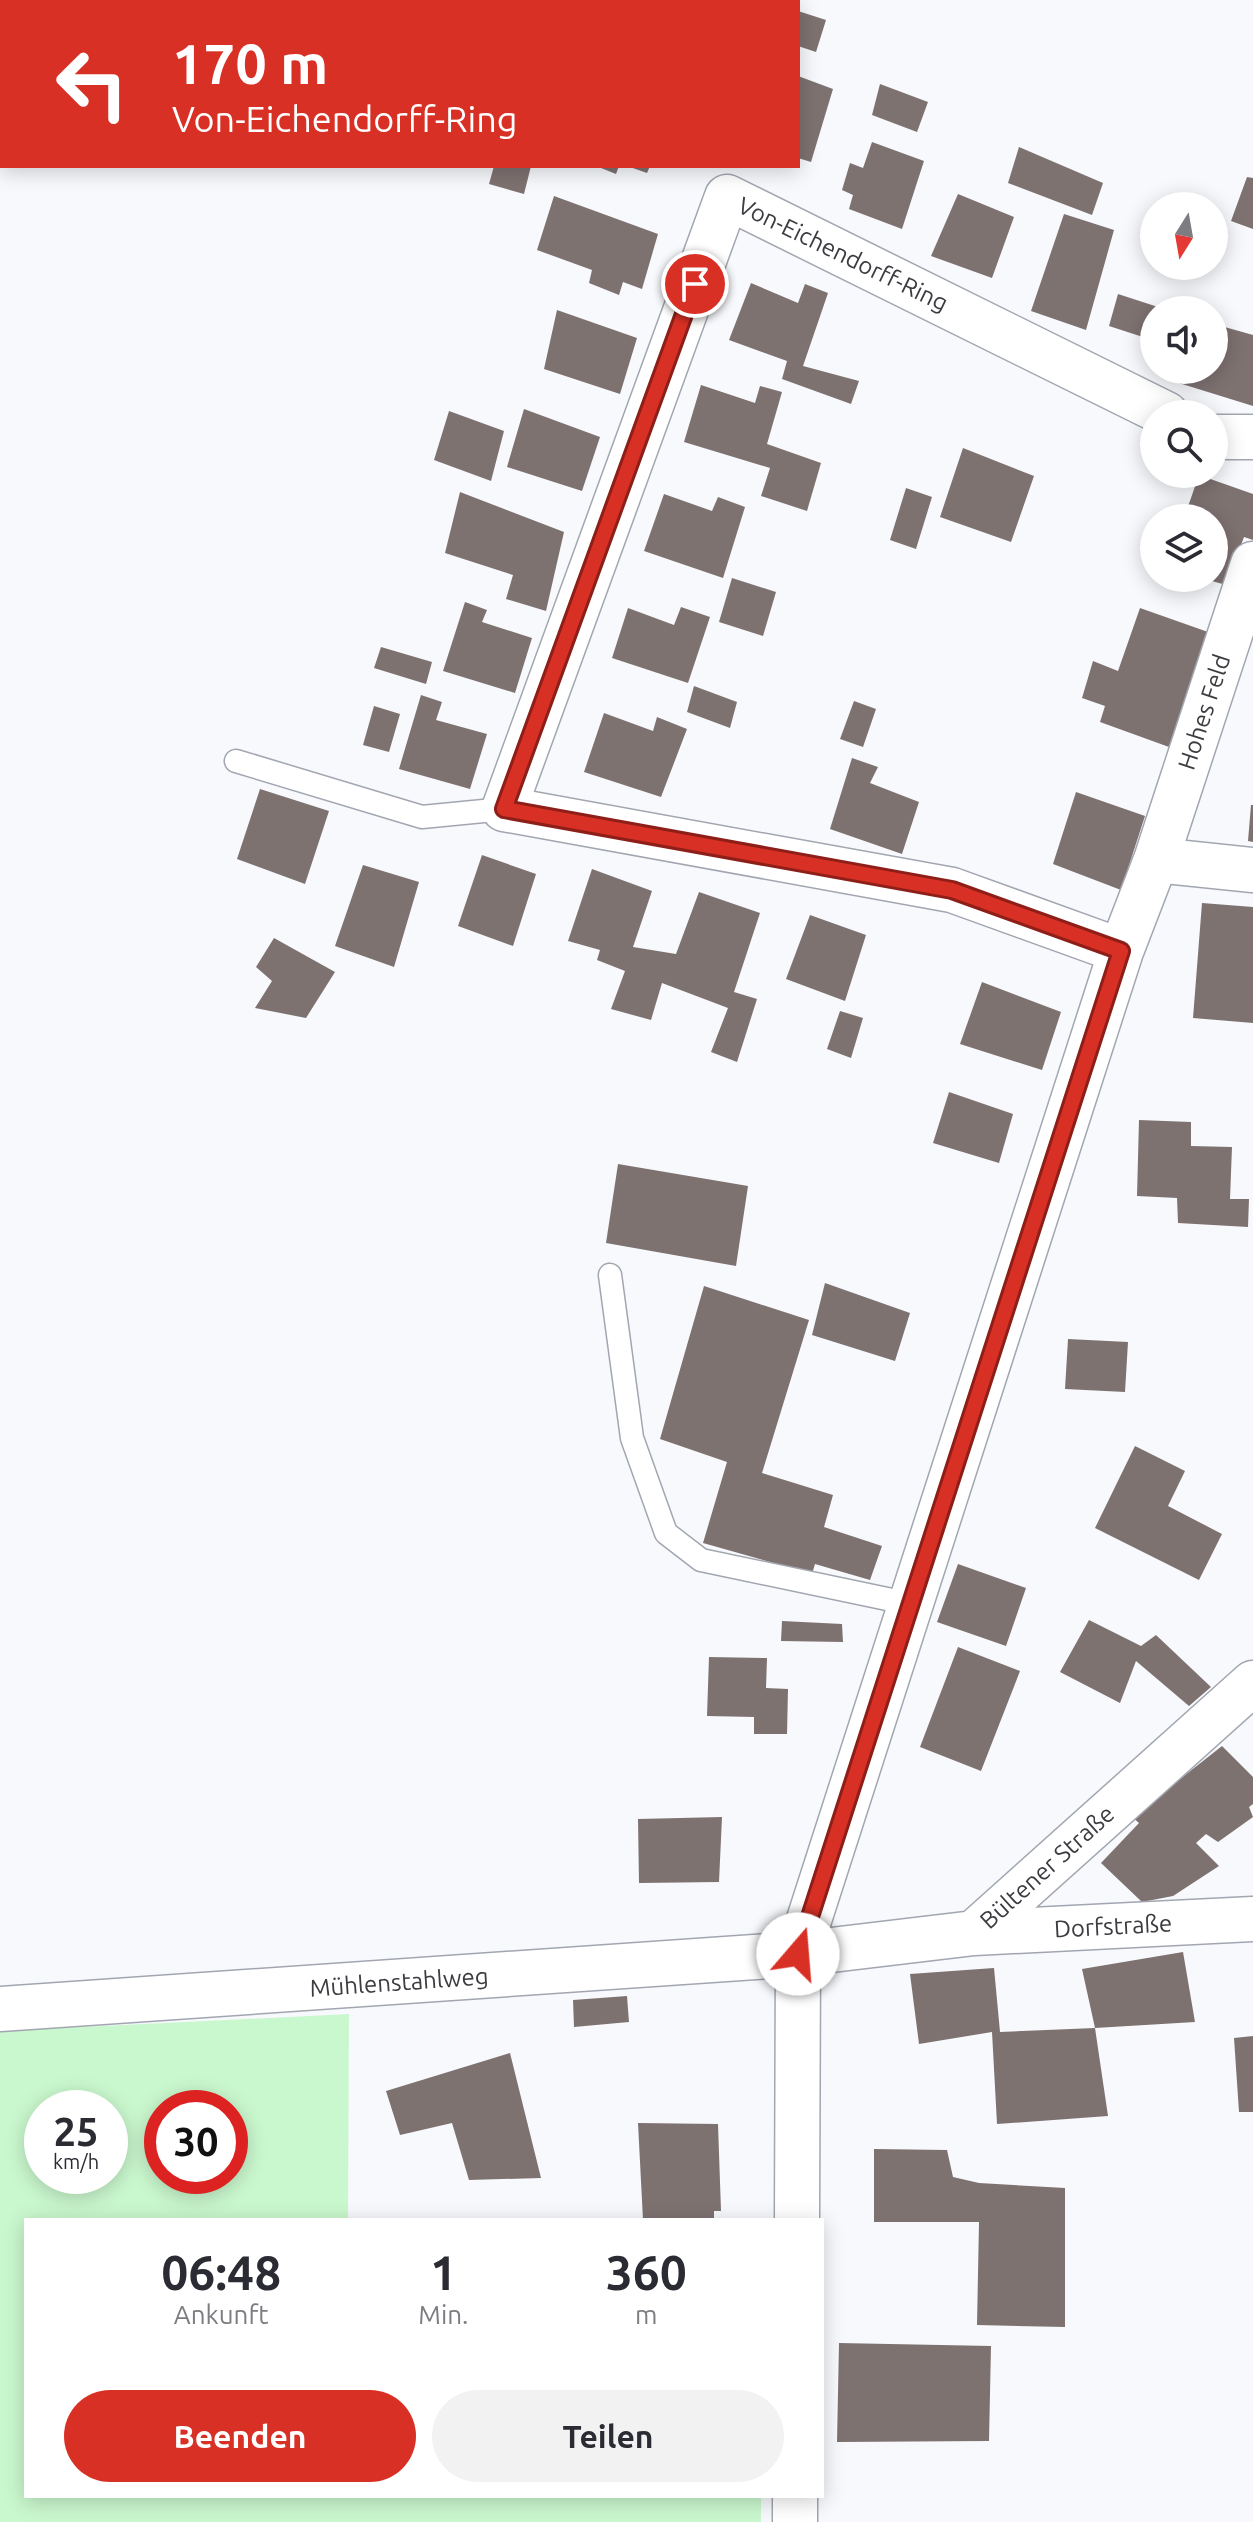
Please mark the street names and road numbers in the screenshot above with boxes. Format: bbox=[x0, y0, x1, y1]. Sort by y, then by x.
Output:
street label: Von-Eichendorff-Ring bbox=[734, 191, 952, 317]
street label: Hohes Feld bbox=[1173, 651, 1235, 773]
street label: Bültener Straße bbox=[975, 1800, 1119, 1934]
street label: Dorfstraße bbox=[1053, 1909, 1173, 1943]
street label: Mühlenstahlweg bbox=[309, 1962, 489, 2002]

